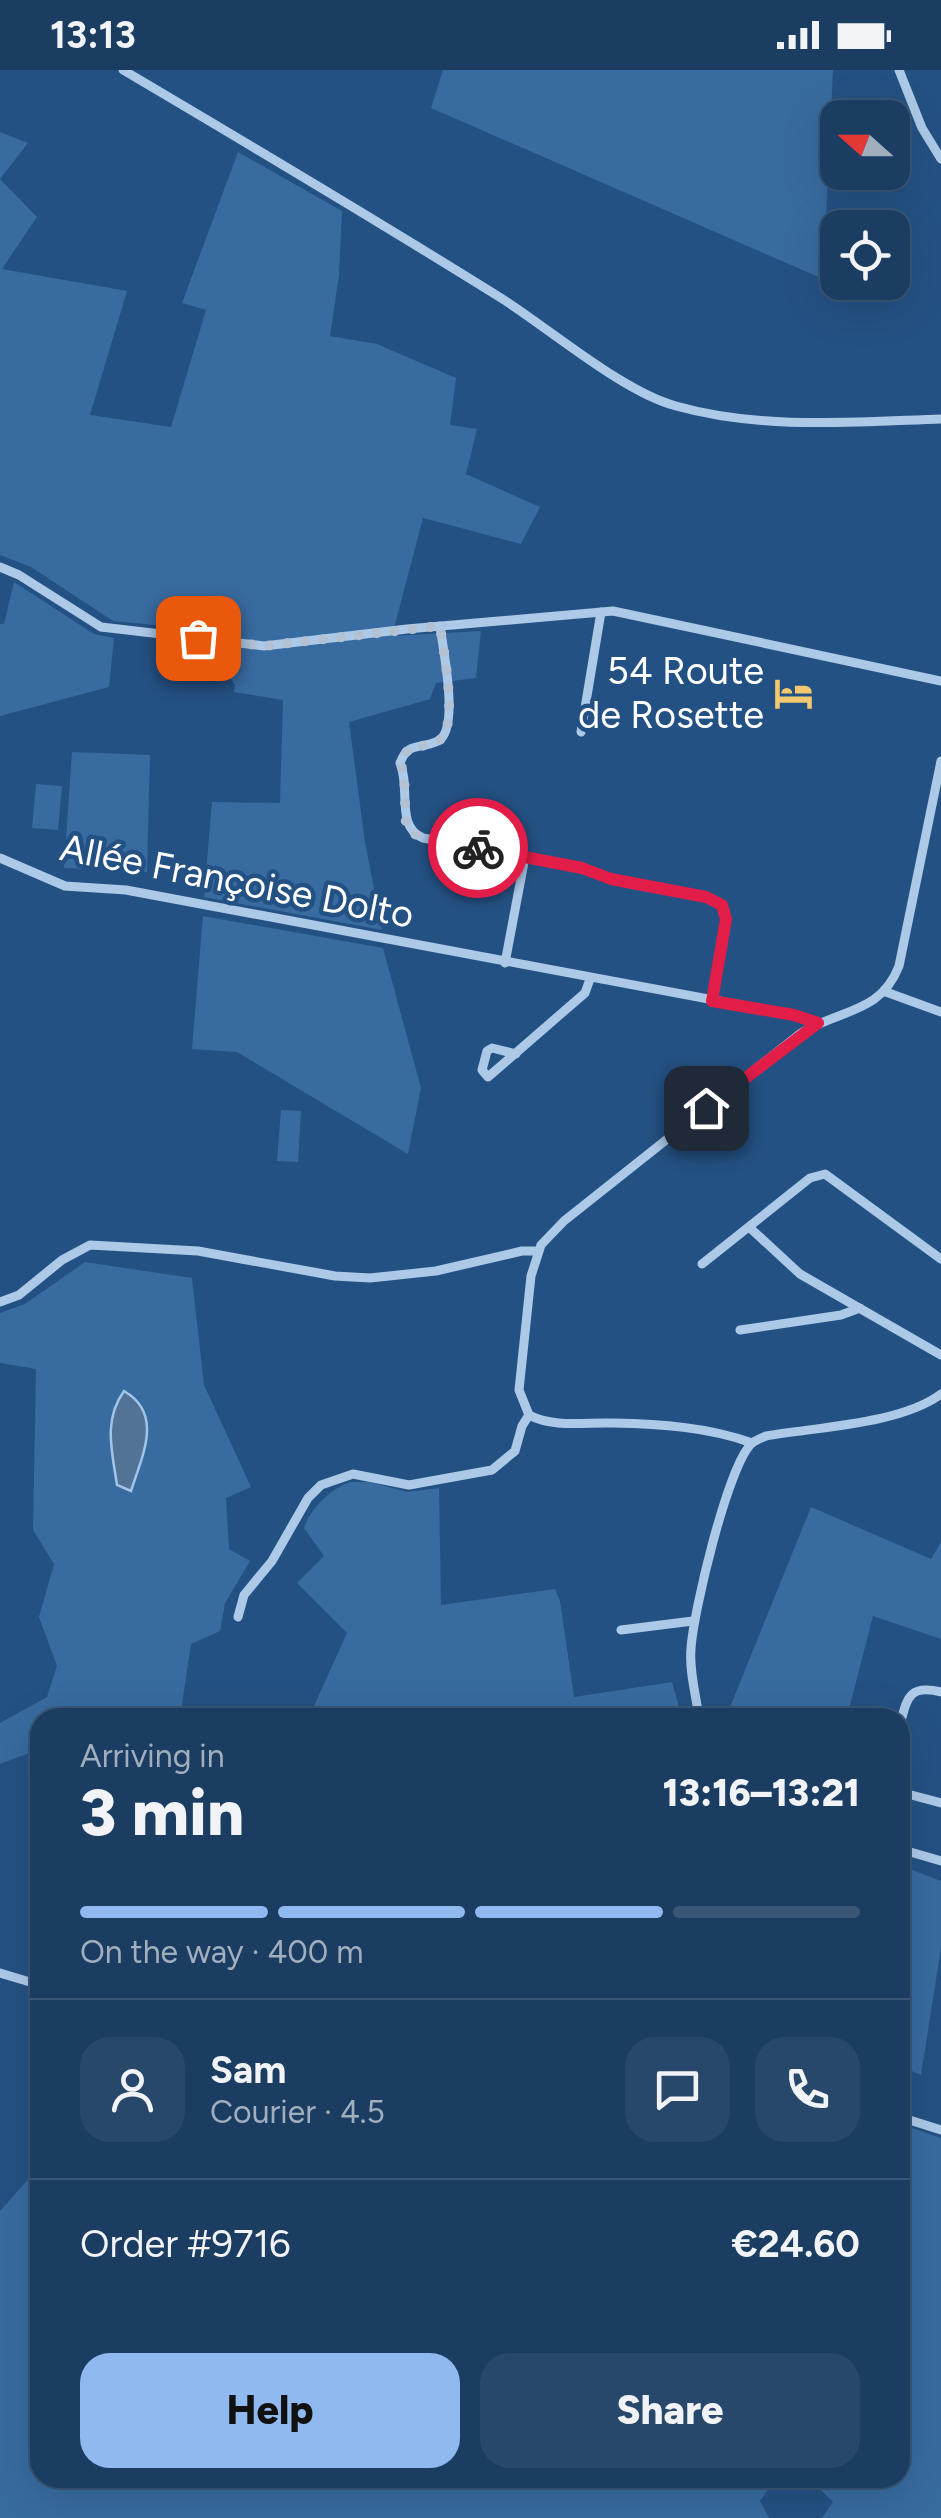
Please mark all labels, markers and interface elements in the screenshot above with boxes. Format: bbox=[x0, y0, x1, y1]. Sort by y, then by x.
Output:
text: 13:13 bbox=[50, 12, 136, 58]
north arrow bbox=[820, 100, 910, 190]
map controls bbox=[820, 100, 910, 300]
button: locate bbox=[820, 210, 910, 300]
pin bbox=[156, 596, 241, 681]
icon: bag bbox=[171, 611, 226, 666]
place label: 54 Route de Rosette bbox=[578, 648, 764, 738]
hotel icon: 54 Route de Rosette bbox=[773, 672, 815, 714]
courier bbox=[428, 798, 528, 898]
icon: bike bbox=[451, 821, 506, 876]
street label: Allée Françoise Dolto bbox=[56, 824, 418, 938]
pin bbox=[664, 1066, 749, 1151]
icon: home bbox=[679, 1081, 734, 1136]
text: Arriving in bbox=[80, 1737, 225, 1775]
text: 13:16–13:21 bbox=[662, 1770, 860, 1816]
text: 3 min bbox=[80, 1773, 244, 1851]
text: On the way · 400 m bbox=[80, 1933, 364, 1971]
button: person bbox=[80, 2037, 185, 2142]
button: chat bbox=[625, 2037, 730, 2142]
button: phone bbox=[755, 2037, 860, 2142]
text: Sam bbox=[210, 2047, 286, 2093]
text: Courier · 4.5 bbox=[210, 2093, 385, 2131]
text: Order #9716 bbox=[80, 2221, 291, 2267]
text: €24.60 bbox=[731, 2221, 860, 2267]
button: Help bbox=[80, 2353, 460, 2468]
button: Share bbox=[480, 2353, 860, 2468]

